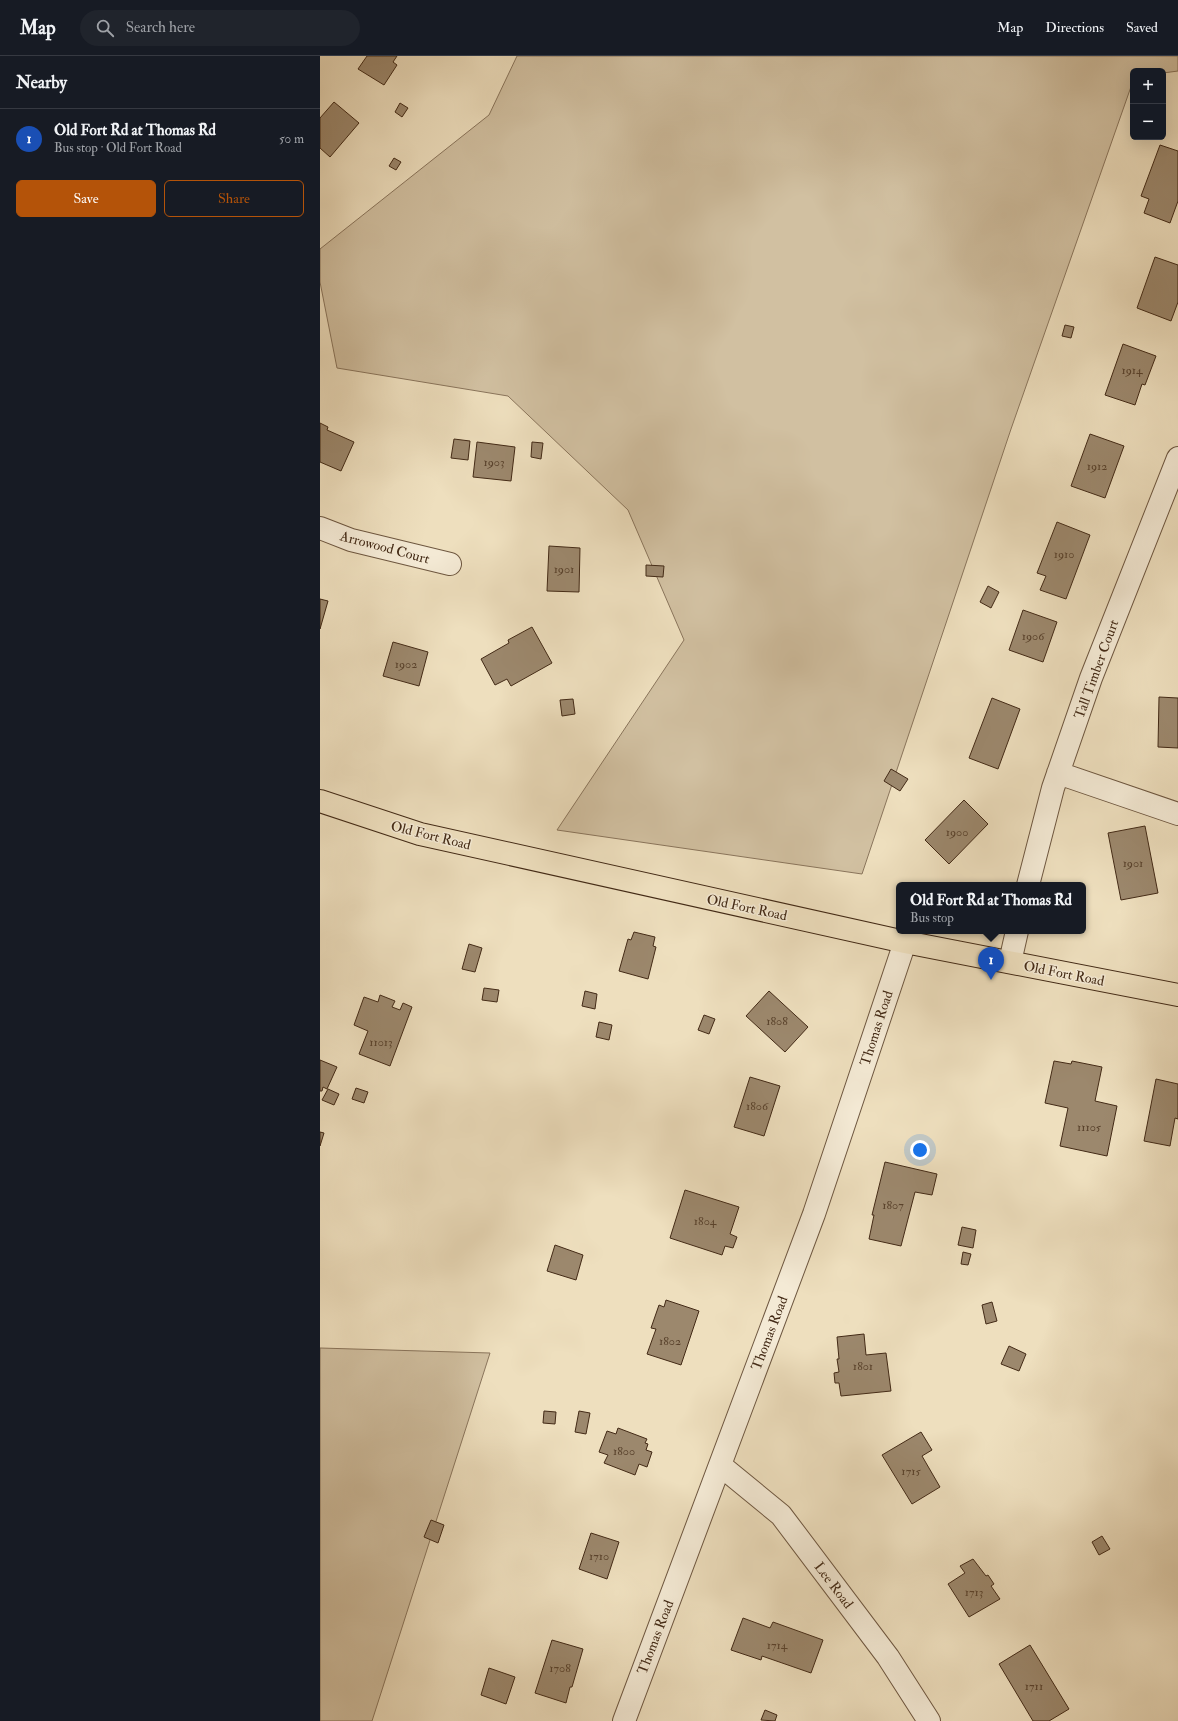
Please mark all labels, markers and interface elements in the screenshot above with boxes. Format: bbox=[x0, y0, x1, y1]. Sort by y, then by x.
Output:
search box bbox=[80, 10, 360, 46]
text: Map bbox=[20, 16, 56, 40]
icon: search bbox=[94, 17, 116, 39]
text: Search here bbox=[126, 18, 195, 37]
text: Map bbox=[997, 19, 1023, 36]
text: Directions bbox=[1045, 19, 1104, 36]
text: Saved bbox=[1126, 19, 1158, 36]
map controls bbox=[1130, 68, 1166, 140]
button: + bbox=[1130, 68, 1166, 104]
text: Nearby bbox=[16, 72, 67, 93]
button: − bbox=[1130, 104, 1166, 140]
text: Old Fort Rd at Thomas Rd bbox=[54, 121, 216, 140]
text: 1 bbox=[27, 131, 31, 147]
text: 50 m bbox=[279, 131, 304, 147]
text: Bus stop · Old Fort Road bbox=[54, 140, 182, 156]
button: Save bbox=[16, 180, 156, 217]
button: Share bbox=[164, 180, 304, 217]
house number: 1914 bbox=[1121, 363, 1143, 378]
house number: 1903 bbox=[483, 455, 505, 470]
house number: 1912 bbox=[1087, 459, 1107, 474]
street label: Arrowood Court bbox=[337, 527, 432, 568]
house number: 1910 bbox=[1054, 547, 1074, 562]
house number: 1901 bbox=[554, 562, 574, 577]
street label: Tall Timber Court bbox=[1071, 617, 1122, 721]
house number: 1906 bbox=[1022, 629, 1045, 644]
house number: 1902 bbox=[395, 657, 417, 672]
street label: Old Fort Road bbox=[389, 817, 473, 854]
house number: 1900 bbox=[946, 825, 968, 840]
house number: 1901 bbox=[1123, 856, 1143, 871]
popup bbox=[896, 882, 1086, 934]
street label: Old Fort Road bbox=[705, 891, 789, 924]
text: Old Fort Rd at Thomas Rd bbox=[910, 891, 1072, 910]
text: Bus stop bbox=[910, 910, 954, 926]
pin: 1 bbox=[978, 947, 1004, 980]
street label: Old Fort Road bbox=[1022, 957, 1106, 990]
street label: Thomas Road bbox=[856, 988, 897, 1068]
house number: 1808 bbox=[766, 1014, 788, 1029]
house number: 11013 bbox=[369, 1035, 393, 1050]
house number: 1806 bbox=[746, 1099, 769, 1114]
house number: 11105 bbox=[1077, 1120, 1102, 1135]
your location bbox=[910, 1140, 930, 1160]
house number: 1807 bbox=[882, 1198, 904, 1213]
house number: 1804 bbox=[694, 1214, 717, 1229]
street label: Thomas Road bbox=[748, 1294, 791, 1373]
house number: 1802 bbox=[659, 1334, 681, 1349]
house number: 1801 bbox=[853, 1359, 873, 1374]
house number: 1800 bbox=[613, 1444, 635, 1459]
house number: 1715 bbox=[901, 1464, 921, 1479]
house number: 1710 bbox=[589, 1549, 609, 1564]
street label: Lee Road bbox=[811, 1559, 857, 1612]
house number: 1713 bbox=[965, 1585, 983, 1600]
street label: Thomas Road bbox=[634, 1598, 677, 1677]
house number: 1714 bbox=[767, 1638, 788, 1653]
house number: 1708 bbox=[549, 1661, 571, 1676]
house number: 1711 bbox=[1025, 1679, 1043, 1694]

